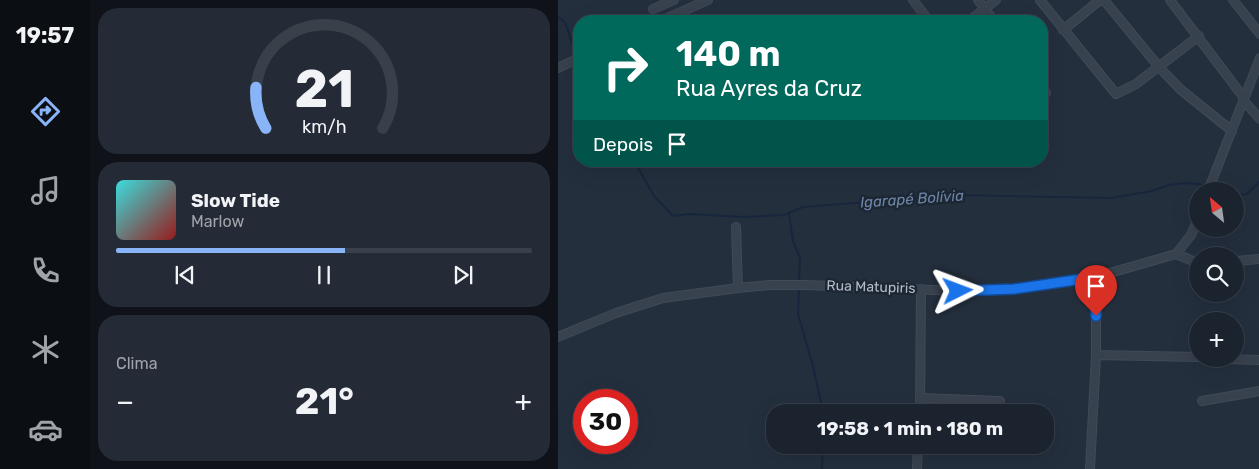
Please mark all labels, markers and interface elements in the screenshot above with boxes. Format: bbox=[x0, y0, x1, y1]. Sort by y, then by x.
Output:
text: 19:57 bbox=[16, 22, 74, 49]
text: 140 m bbox=[676, 33, 781, 75]
icon: right bbox=[593, 35, 658, 100]
text: 21 bbox=[294, 58, 354, 120]
text: Rua Ayres da Cruz bbox=[676, 75, 862, 102]
icon: directions bbox=[28, 94, 63, 129]
text: km/h bbox=[302, 116, 346, 137]
icon: arrive bbox=[663, 130, 691, 158]
text: Depois bbox=[593, 133, 653, 156]
icon: music bbox=[28, 173, 63, 208]
north arrow bbox=[1189, 182, 1244, 238]
map controls bbox=[1189, 182, 1244, 367]
water label: Igarapé Bolívia bbox=[859, 186, 965, 212]
text: Slow Tide bbox=[191, 189, 280, 212]
text: Marlow bbox=[191, 212, 244, 231]
button: search bbox=[1189, 247, 1244, 302]
icon: phone bbox=[28, 253, 63, 288]
icon: previous bbox=[171, 261, 199, 289]
icon: pause bbox=[310, 261, 338, 289]
icon: next bbox=[449, 261, 477, 289]
position arrow bbox=[931, 264, 983, 316]
pin bbox=[1075, 265, 1117, 316]
icon: arrive bbox=[1082, 272, 1110, 300]
street label: Rua Matupiris bbox=[826, 277, 916, 297]
button: + bbox=[1189, 312, 1244, 367]
icon: climate bbox=[28, 332, 63, 367]
text: Clima bbox=[116, 354, 157, 373]
text: 21° bbox=[295, 378, 354, 424]
text: − bbox=[116, 385, 134, 418]
text: + bbox=[515, 385, 532, 418]
speed limit sign: 30 bbox=[573, 389, 638, 454]
icon: car bbox=[28, 412, 63, 447]
text: 19:58 · 1 min · 180 m bbox=[817, 417, 1003, 440]

